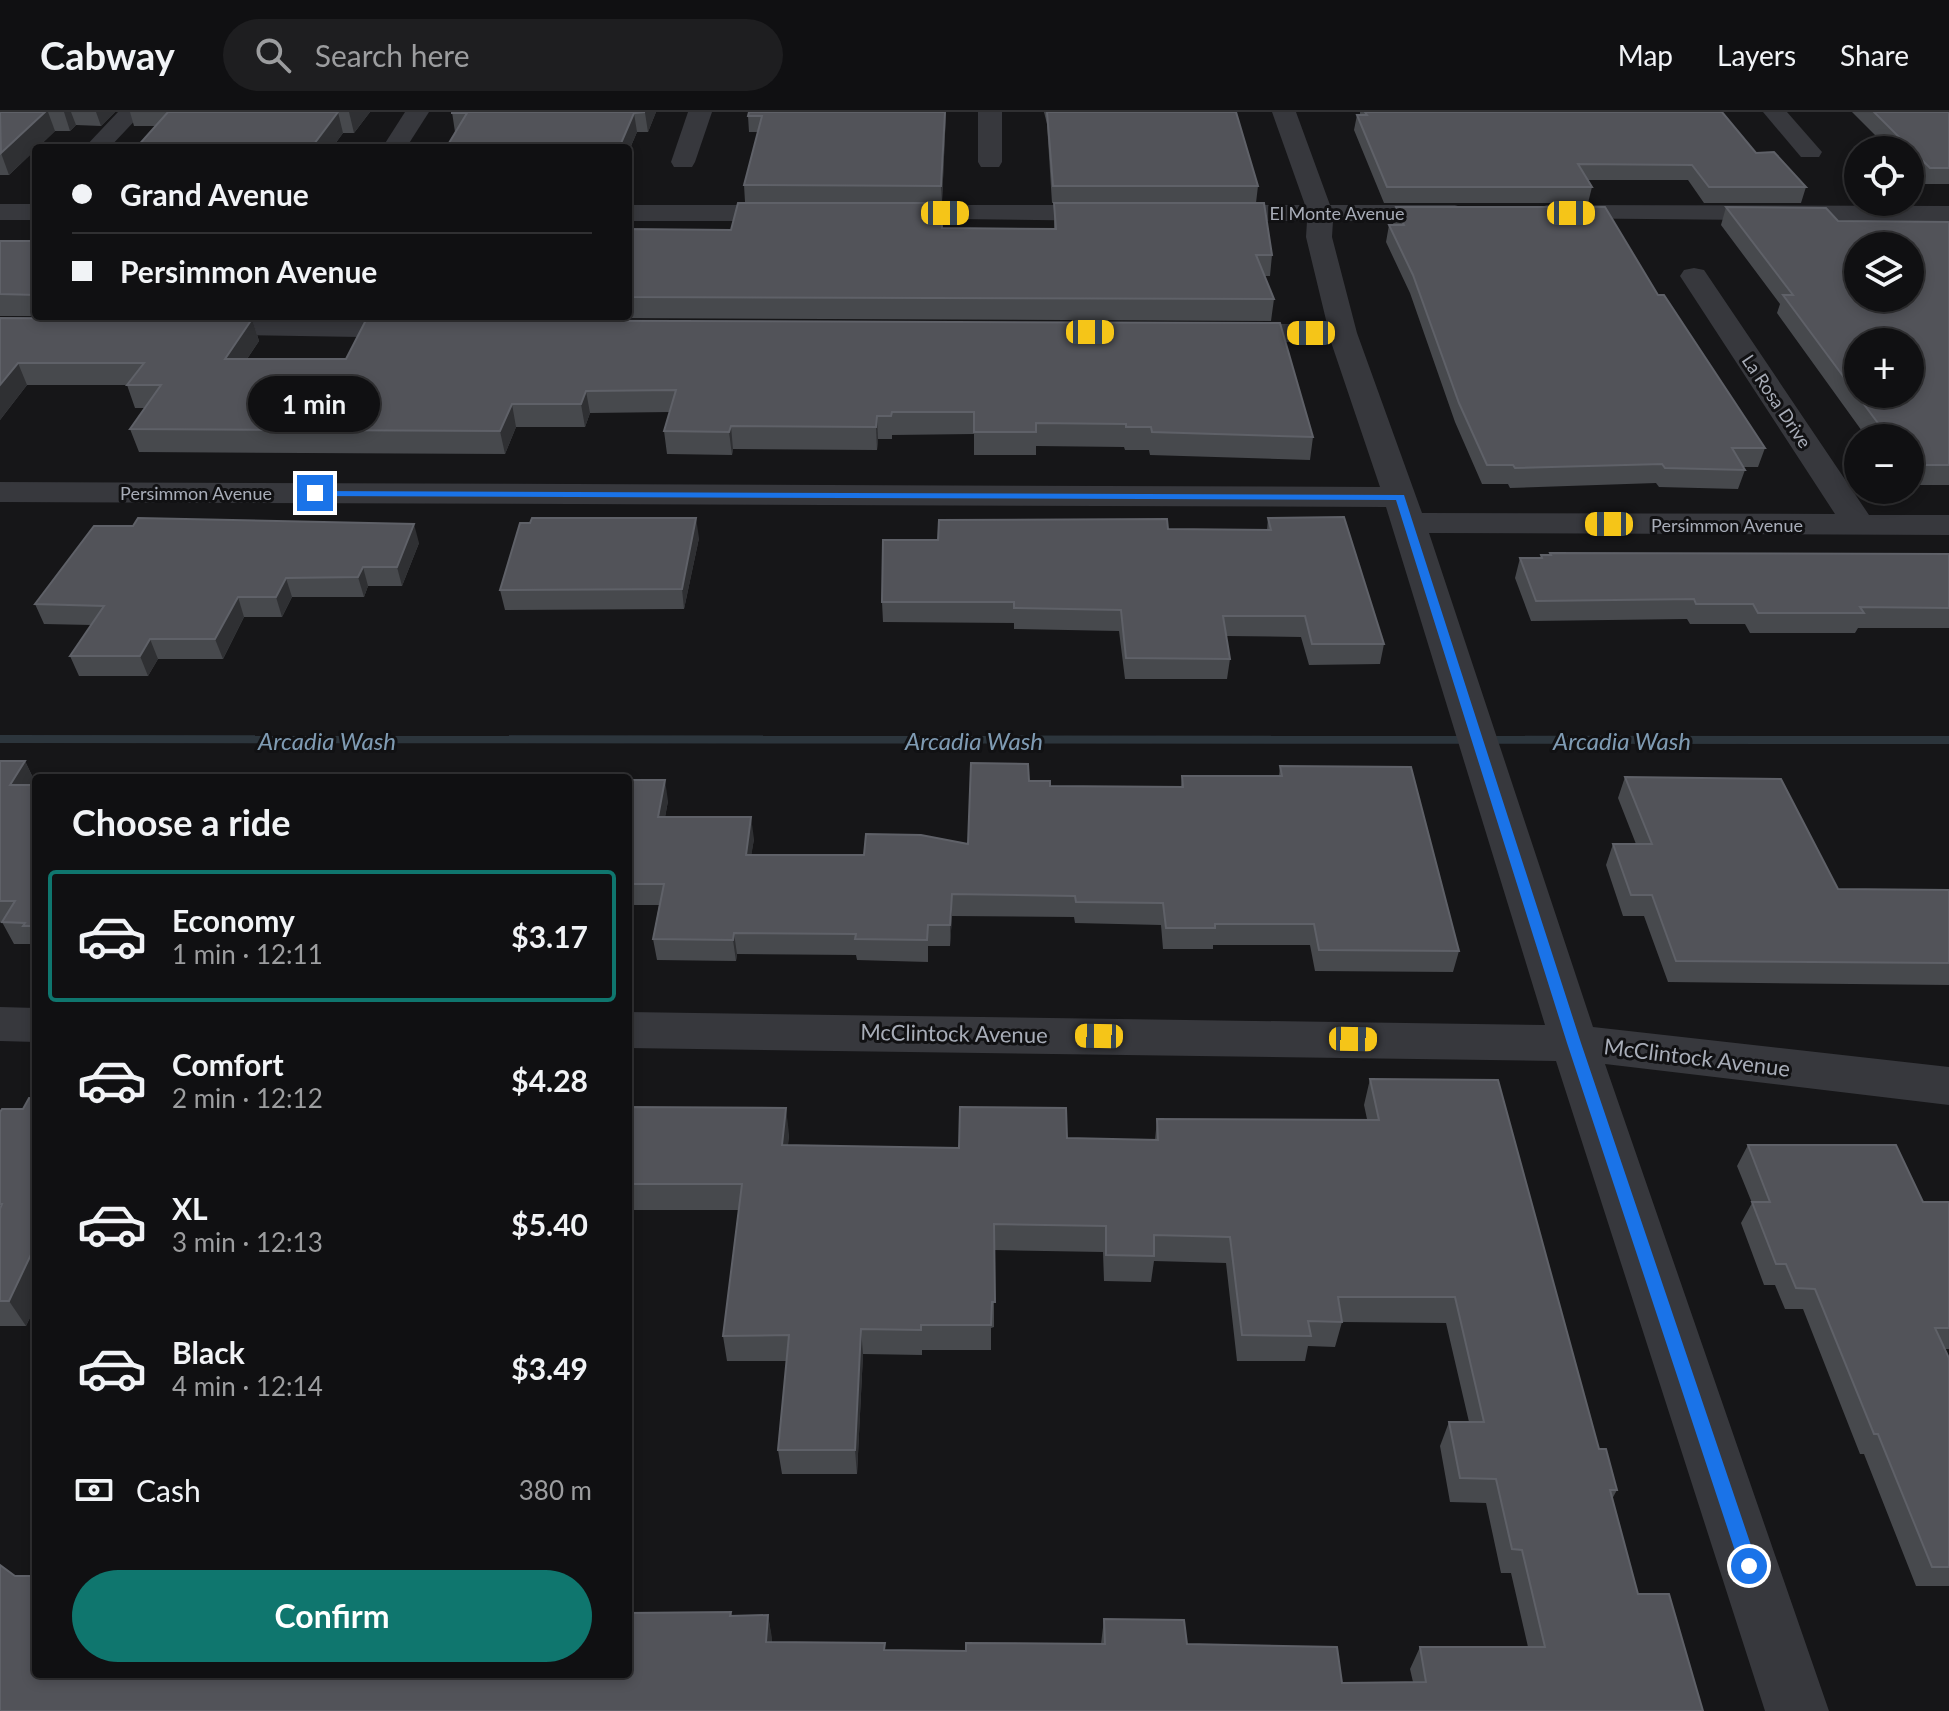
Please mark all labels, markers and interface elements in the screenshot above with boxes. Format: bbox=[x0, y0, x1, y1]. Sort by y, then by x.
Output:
search box bbox=[223, 19, 783, 91]
text: Cabway bbox=[40, 32, 175, 78]
icon: search bbox=[251, 33, 295, 77]
text: Search here bbox=[315, 37, 470, 73]
text: Map bbox=[1618, 38, 1673, 72]
text: Layers bbox=[1717, 38, 1796, 72]
text: Share bbox=[1840, 38, 1909, 72]
map controls bbox=[1844, 136, 1924, 504]
button: locate bbox=[1844, 136, 1924, 216]
text: Grand Avenue bbox=[120, 176, 309, 212]
car bbox=[921, 201, 969, 225]
car bbox=[1547, 201, 1595, 225]
street label: El Monte Avenue bbox=[1269, 202, 1405, 224]
button: layers bbox=[1844, 232, 1924, 312]
text: Persimmon Avenue bbox=[120, 253, 377, 289]
car bbox=[1066, 320, 1114, 344]
car bbox=[1287, 321, 1335, 345]
button: + bbox=[1844, 328, 1924, 408]
street label: La Rosa Drive bbox=[1738, 350, 1816, 452]
callout: 1 min bbox=[249, 377, 381, 433]
text: 1 min bbox=[282, 388, 346, 420]
button: − bbox=[1844, 424, 1924, 504]
route end bbox=[297, 475, 333, 511]
street label: Persimmon Avenue bbox=[120, 482, 272, 504]
car bbox=[1585, 512, 1633, 536]
street label: Persimmon Avenue bbox=[1651, 514, 1803, 536]
water label: Arcadia Wash bbox=[257, 726, 396, 755]
water label: Arcadia Wash bbox=[904, 726, 1043, 755]
water label: Arcadia Wash bbox=[1552, 726, 1691, 755]
text: Choose a ride bbox=[72, 800, 291, 844]
icon: car bbox=[76, 900, 148, 972]
text: Economy bbox=[172, 902, 295, 938]
text: $3.17 bbox=[511, 918, 588, 954]
text: 1 min · 12:11 bbox=[172, 938, 323, 970]
street label: McClintock Avenue bbox=[860, 1018, 1048, 1048]
car bbox=[1075, 1024, 1123, 1048]
car bbox=[1329, 1027, 1377, 1051]
street label: McClintock Avenue bbox=[1602, 1032, 1792, 1082]
icon: car bbox=[76, 1044, 148, 1116]
text: Comfort bbox=[172, 1046, 284, 1082]
text: $4.28 bbox=[511, 1062, 588, 1098]
text: 2 min · 12:12 bbox=[172, 1082, 323, 1114]
icon: car bbox=[76, 1188, 148, 1260]
text: XL bbox=[172, 1190, 208, 1226]
text: $5.40 bbox=[511, 1206, 588, 1242]
text: 3 min · 12:13 bbox=[172, 1226, 323, 1258]
icon: car bbox=[76, 1332, 148, 1404]
text: Black bbox=[172, 1334, 245, 1370]
text: $3.49 bbox=[511, 1350, 588, 1386]
text: 4 min · 12:14 bbox=[172, 1370, 323, 1402]
icon: cash bbox=[72, 1468, 116, 1512]
text: Cash bbox=[136, 1472, 201, 1508]
text: 380 m bbox=[519, 1474, 592, 1506]
route start bbox=[1731, 1548, 1767, 1584]
button: Confirm bbox=[72, 1570, 592, 1662]

